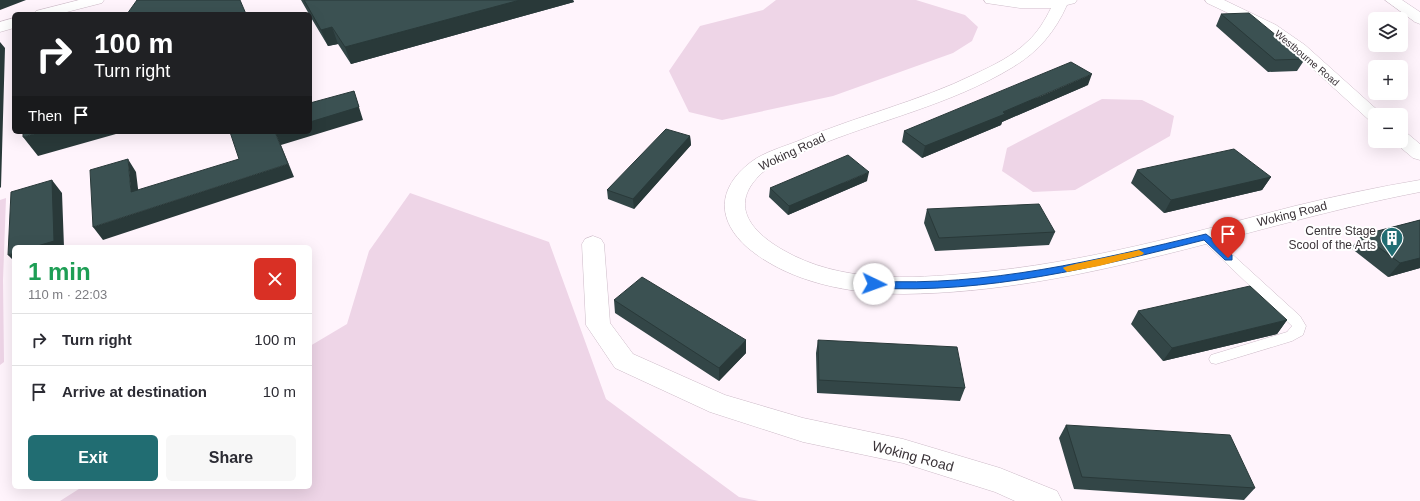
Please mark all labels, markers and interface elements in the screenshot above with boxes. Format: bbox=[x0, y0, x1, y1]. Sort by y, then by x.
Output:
map controls bbox=[1368, 12, 1408, 148]
button: layers bbox=[1368, 12, 1408, 52]
icon: right bbox=[28, 28, 80, 80]
text: 100 m bbox=[94, 28, 173, 59]
street label: Westbourne Road bbox=[1273, 28, 1341, 88]
button: + bbox=[1368, 60, 1408, 100]
text: Turn right bbox=[94, 61, 170, 81]
icon: arrive bbox=[70, 104, 92, 126]
text: Then bbox=[28, 107, 62, 124]
button: − bbox=[1368, 108, 1408, 148]
street label: Woking Road bbox=[756, 130, 828, 174]
street label: Woking Road bbox=[1255, 199, 1329, 229]
pin bbox=[1211, 217, 1245, 258]
icon: arrive bbox=[1217, 223, 1239, 245]
place label: Centre Stage Scool of the Arts bbox=[1289, 224, 1376, 252]
building icon: Centre Stage Scool of the Arts bbox=[1379, 225, 1405, 258]
text: 1 min bbox=[28, 258, 91, 285]
button: close bbox=[254, 258, 296, 300]
position arrow bbox=[853, 263, 895, 305]
text: 110 m · 22:03 bbox=[28, 287, 107, 302]
icon: right bbox=[28, 329, 50, 351]
text: Turn right bbox=[62, 331, 132, 348]
text: 100 m bbox=[254, 331, 296, 348]
icon: arrive bbox=[28, 381, 50, 403]
text: Arrive at destination bbox=[62, 383, 207, 400]
text: 10 m bbox=[263, 383, 296, 400]
button: Exit bbox=[28, 435, 158, 481]
button: Share bbox=[166, 435, 296, 481]
street label: Woking Road bbox=[870, 437, 956, 475]

